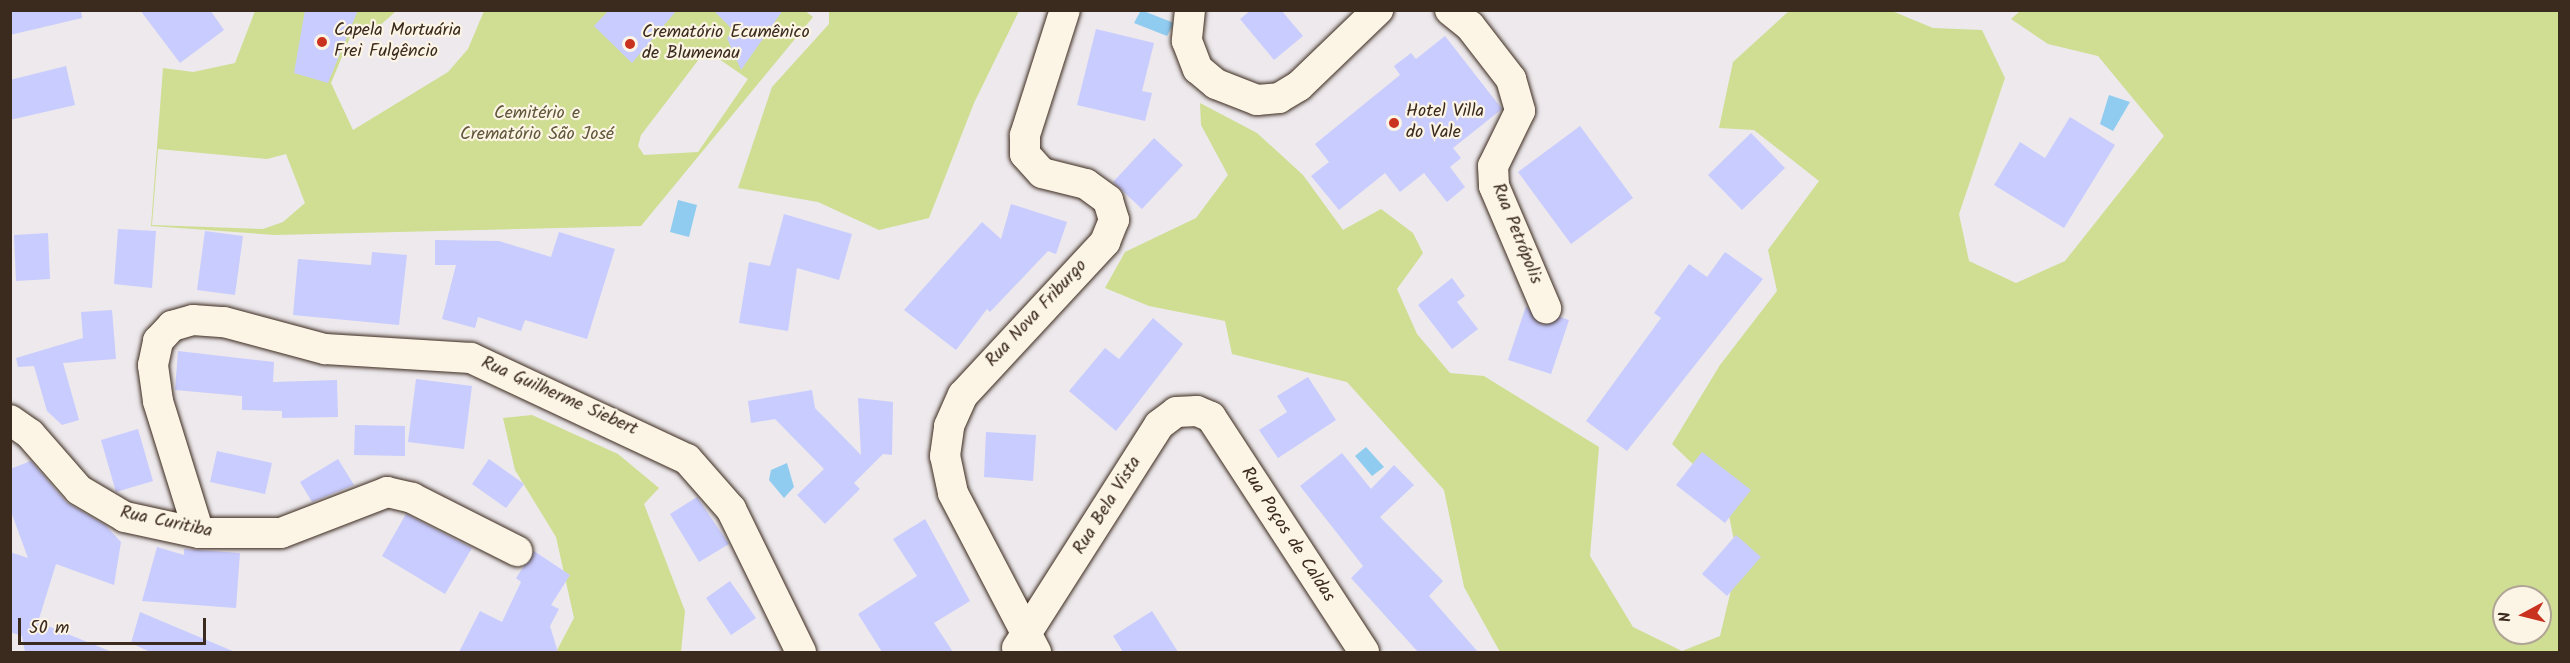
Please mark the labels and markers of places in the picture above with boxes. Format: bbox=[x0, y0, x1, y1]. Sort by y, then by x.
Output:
place label: Capela Mortuária Frei Fulgêncio bbox=[334, 21, 461, 63]
place label: Crematório Ecumênico de Blumenau bbox=[642, 23, 810, 66]
marker: Capela Mortuária Frei Fulgêncio bbox=[315, 35, 329, 49]
marker: Crematório Ecumênico de Blumenau bbox=[623, 37, 637, 51]
place label: Hotel Villa do Vale bbox=[1406, 102, 1484, 144]
marker: Hotel Villa do Vale bbox=[1387, 116, 1401, 130]

